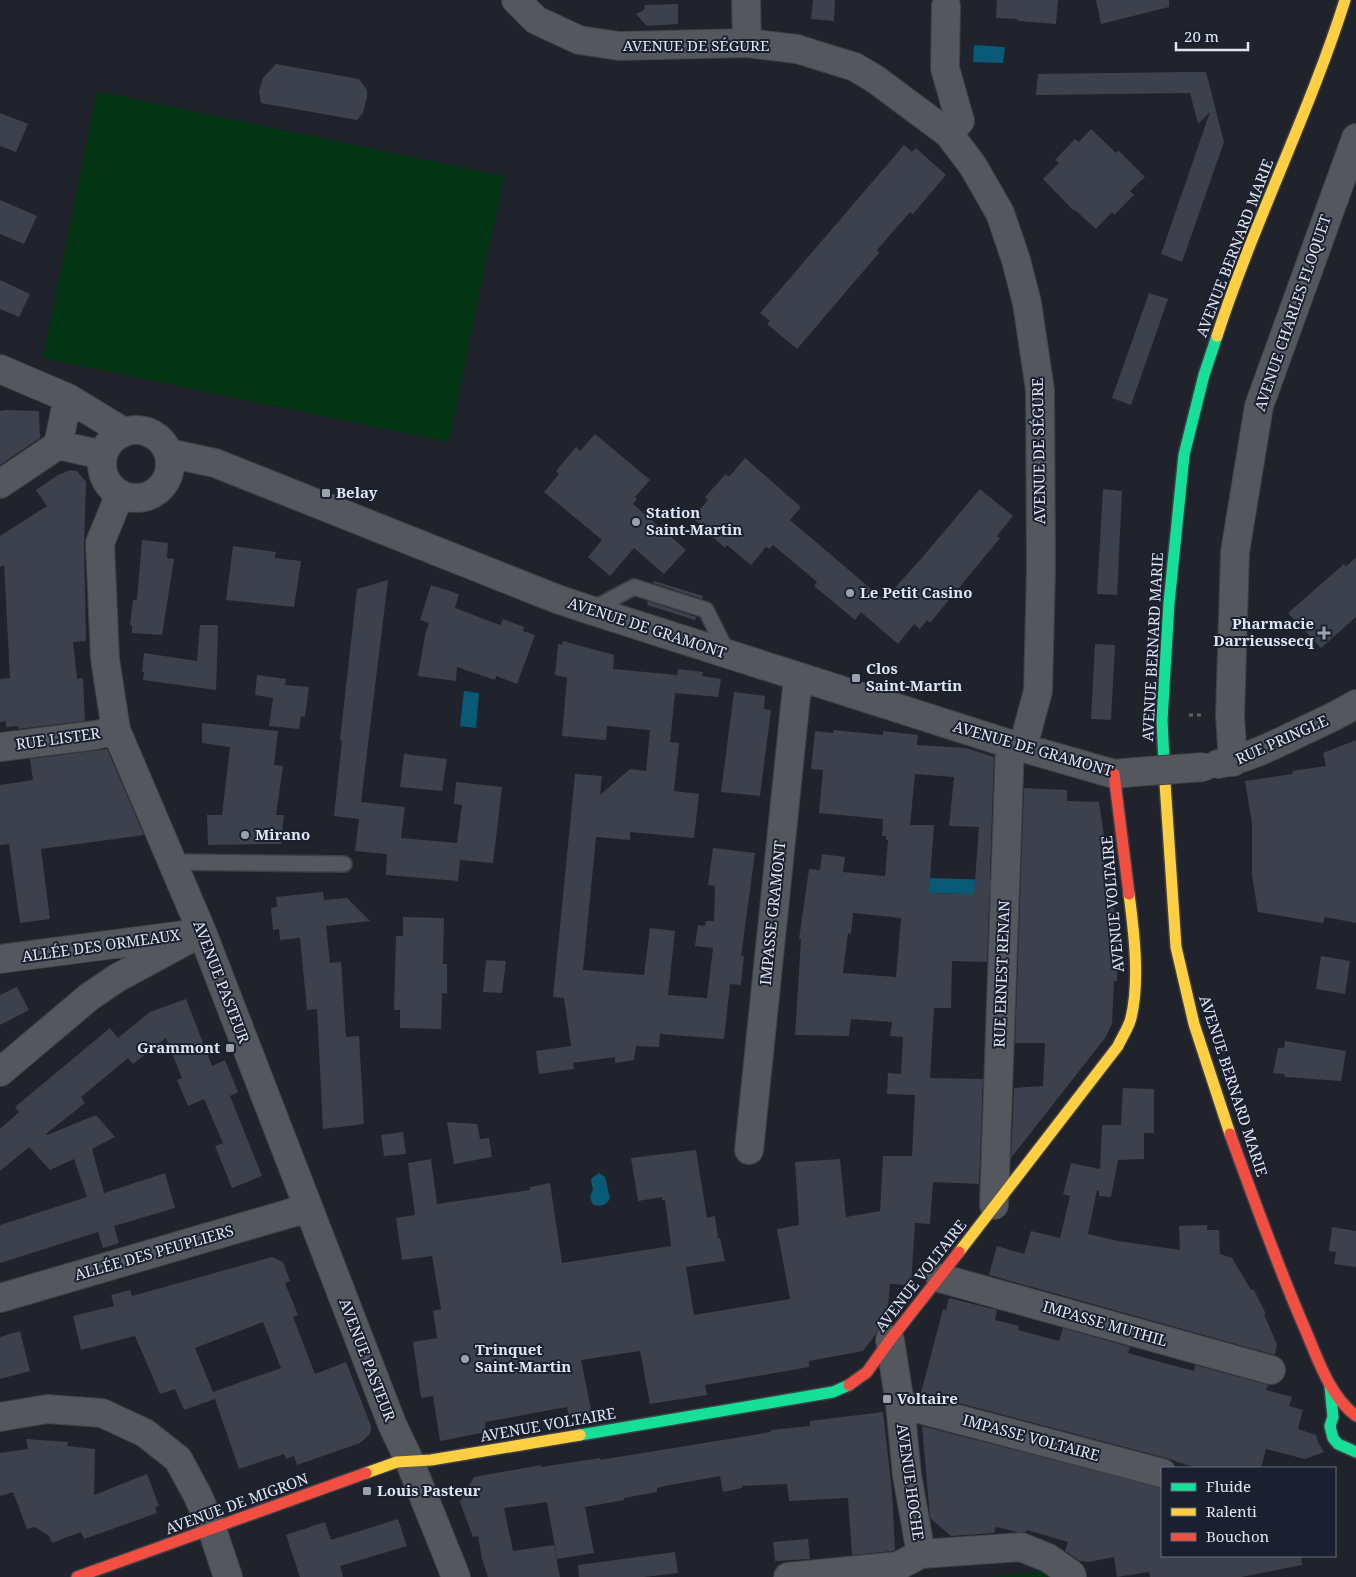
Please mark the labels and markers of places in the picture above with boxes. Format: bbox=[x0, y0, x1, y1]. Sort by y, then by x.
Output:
place label: Belay bbox=[336, 482, 378, 502]
marker: Belay bbox=[320, 487, 332, 499]
place label: Station Saint-Martin bbox=[646, 502, 742, 539]
marker: Station Saint-Martin bbox=[630, 516, 642, 528]
place label: Le Petit Casino bbox=[860, 582, 973, 602]
marker: Le Petit Casino bbox=[844, 587, 856, 599]
place label: Pharmacie Darrieussecq bbox=[1213, 613, 1314, 650]
marker: Pharmacie Darrieussecq bbox=[1318, 627, 1330, 639]
place label: Clos Saint-Martin bbox=[866, 658, 962, 695]
marker: Clos Saint-Martin bbox=[850, 672, 862, 684]
place label: Mirano bbox=[255, 824, 310, 844]
marker: Mirano bbox=[239, 829, 251, 841]
place label: Grammont bbox=[137, 1037, 220, 1057]
marker: Grammont bbox=[224, 1042, 236, 1054]
place label: Trinquet Saint-Martin bbox=[475, 1339, 571, 1376]
marker: Trinquet Saint-Martin bbox=[459, 1353, 471, 1365]
place label: Voltaire bbox=[897, 1388, 958, 1408]
marker: Voltaire bbox=[881, 1393, 893, 1405]
place label: Louis Pasteur bbox=[377, 1480, 481, 1500]
marker: Louis Pasteur bbox=[361, 1485, 373, 1497]

